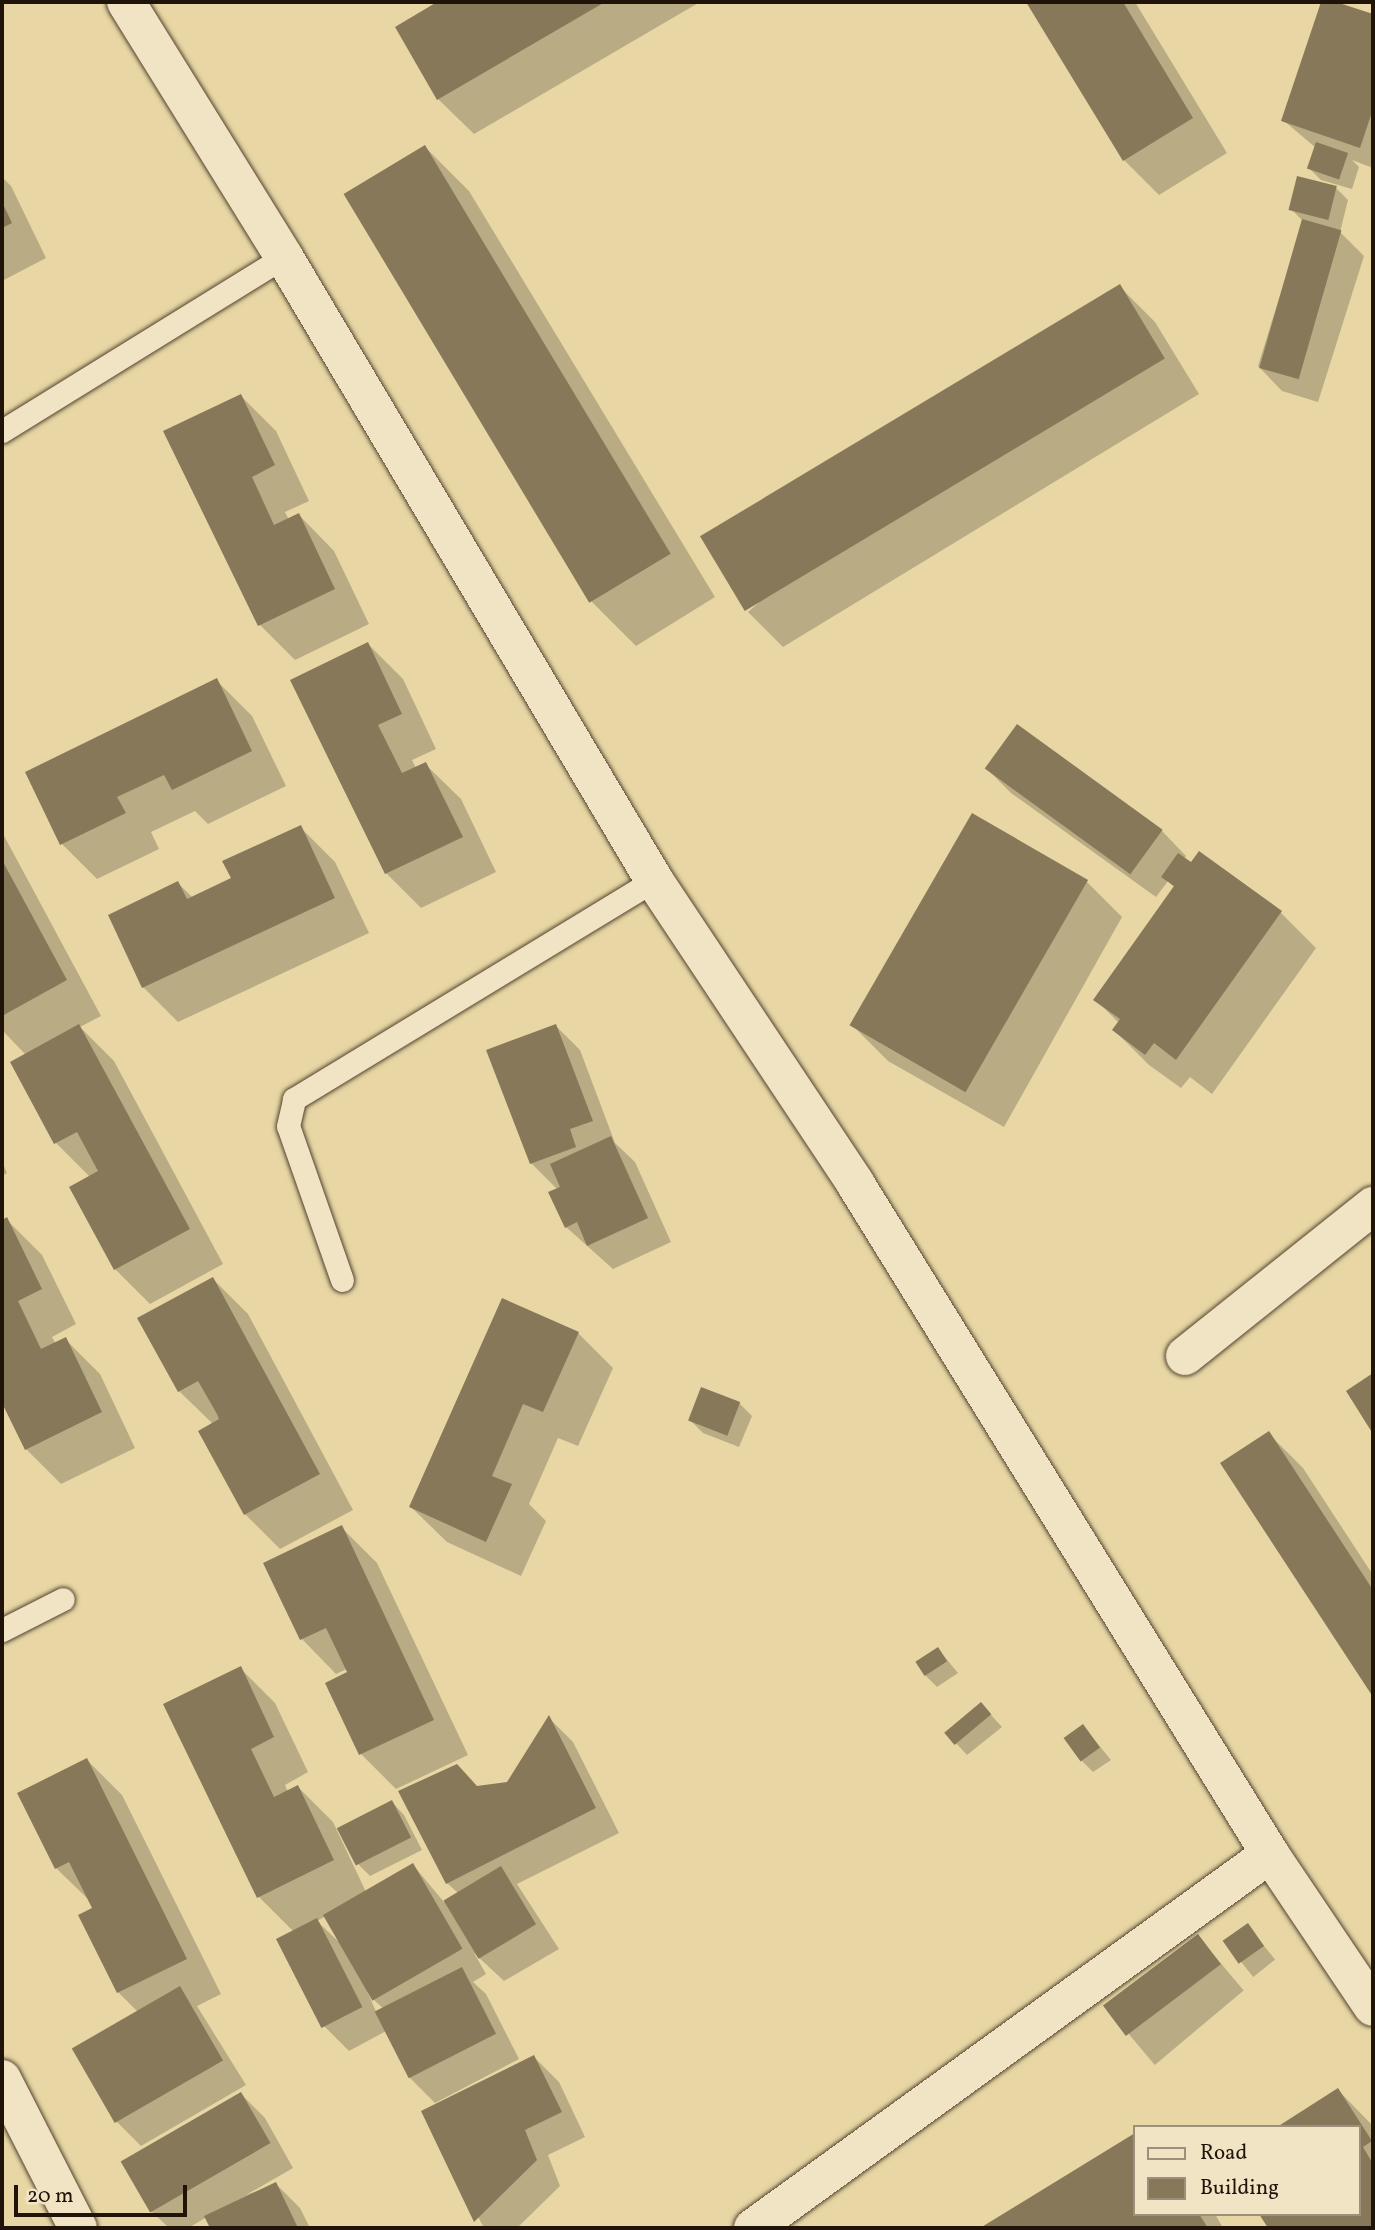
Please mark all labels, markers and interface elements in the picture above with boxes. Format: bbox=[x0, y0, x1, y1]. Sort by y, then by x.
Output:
legend bbox=[1134, 2125, 1361, 2216]
text: Road bbox=[1200, 2139, 1247, 2168]
scale bar bbox=[18, 2170, 191, 2214]
text: Building bbox=[1200, 2174, 1279, 2203]
text: 20 m bbox=[27, 2182, 73, 2211]

